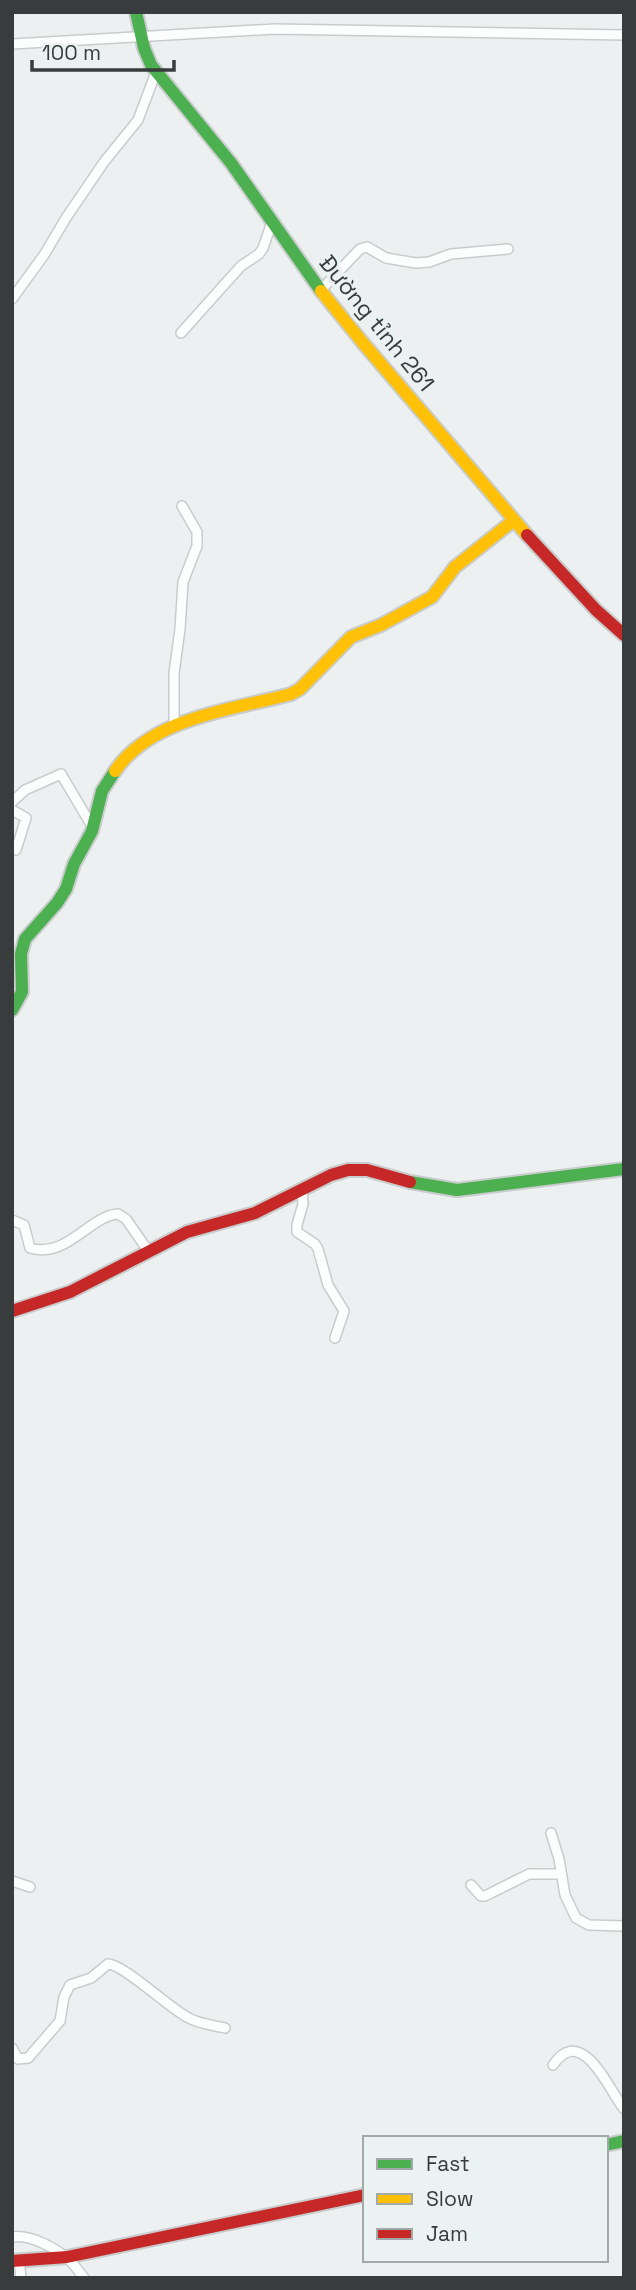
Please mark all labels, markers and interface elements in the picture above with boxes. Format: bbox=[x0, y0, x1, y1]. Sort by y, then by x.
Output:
scale bar bbox=[32, 28, 173, 72]
text: 100 m bbox=[42, 39, 101, 66]
street label: Đường tỉnh 261 bbox=[313, 249, 441, 397]
legend bbox=[363, 2136, 608, 2262]
text: Fast bbox=[426, 2150, 470, 2177]
text: Slow bbox=[426, 2185, 474, 2212]
text: Jam bbox=[426, 2220, 468, 2247]

